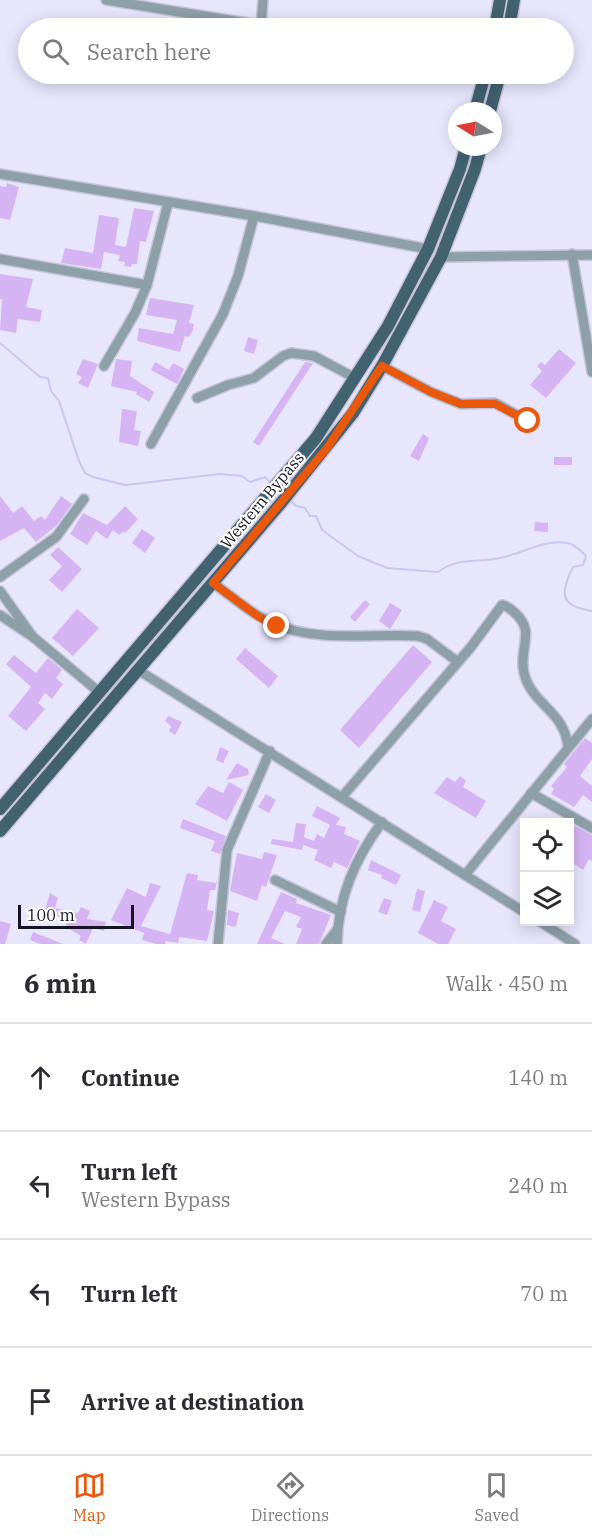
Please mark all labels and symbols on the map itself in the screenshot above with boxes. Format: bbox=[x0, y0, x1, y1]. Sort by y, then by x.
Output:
north arrow bbox=[448, 102, 502, 156]
route start bbox=[514, 407, 540, 433]
street label: Western Bypass bbox=[216, 448, 308, 552]
route end bbox=[263, 612, 289, 638]
scale bar bbox=[18, 902, 134, 929]

